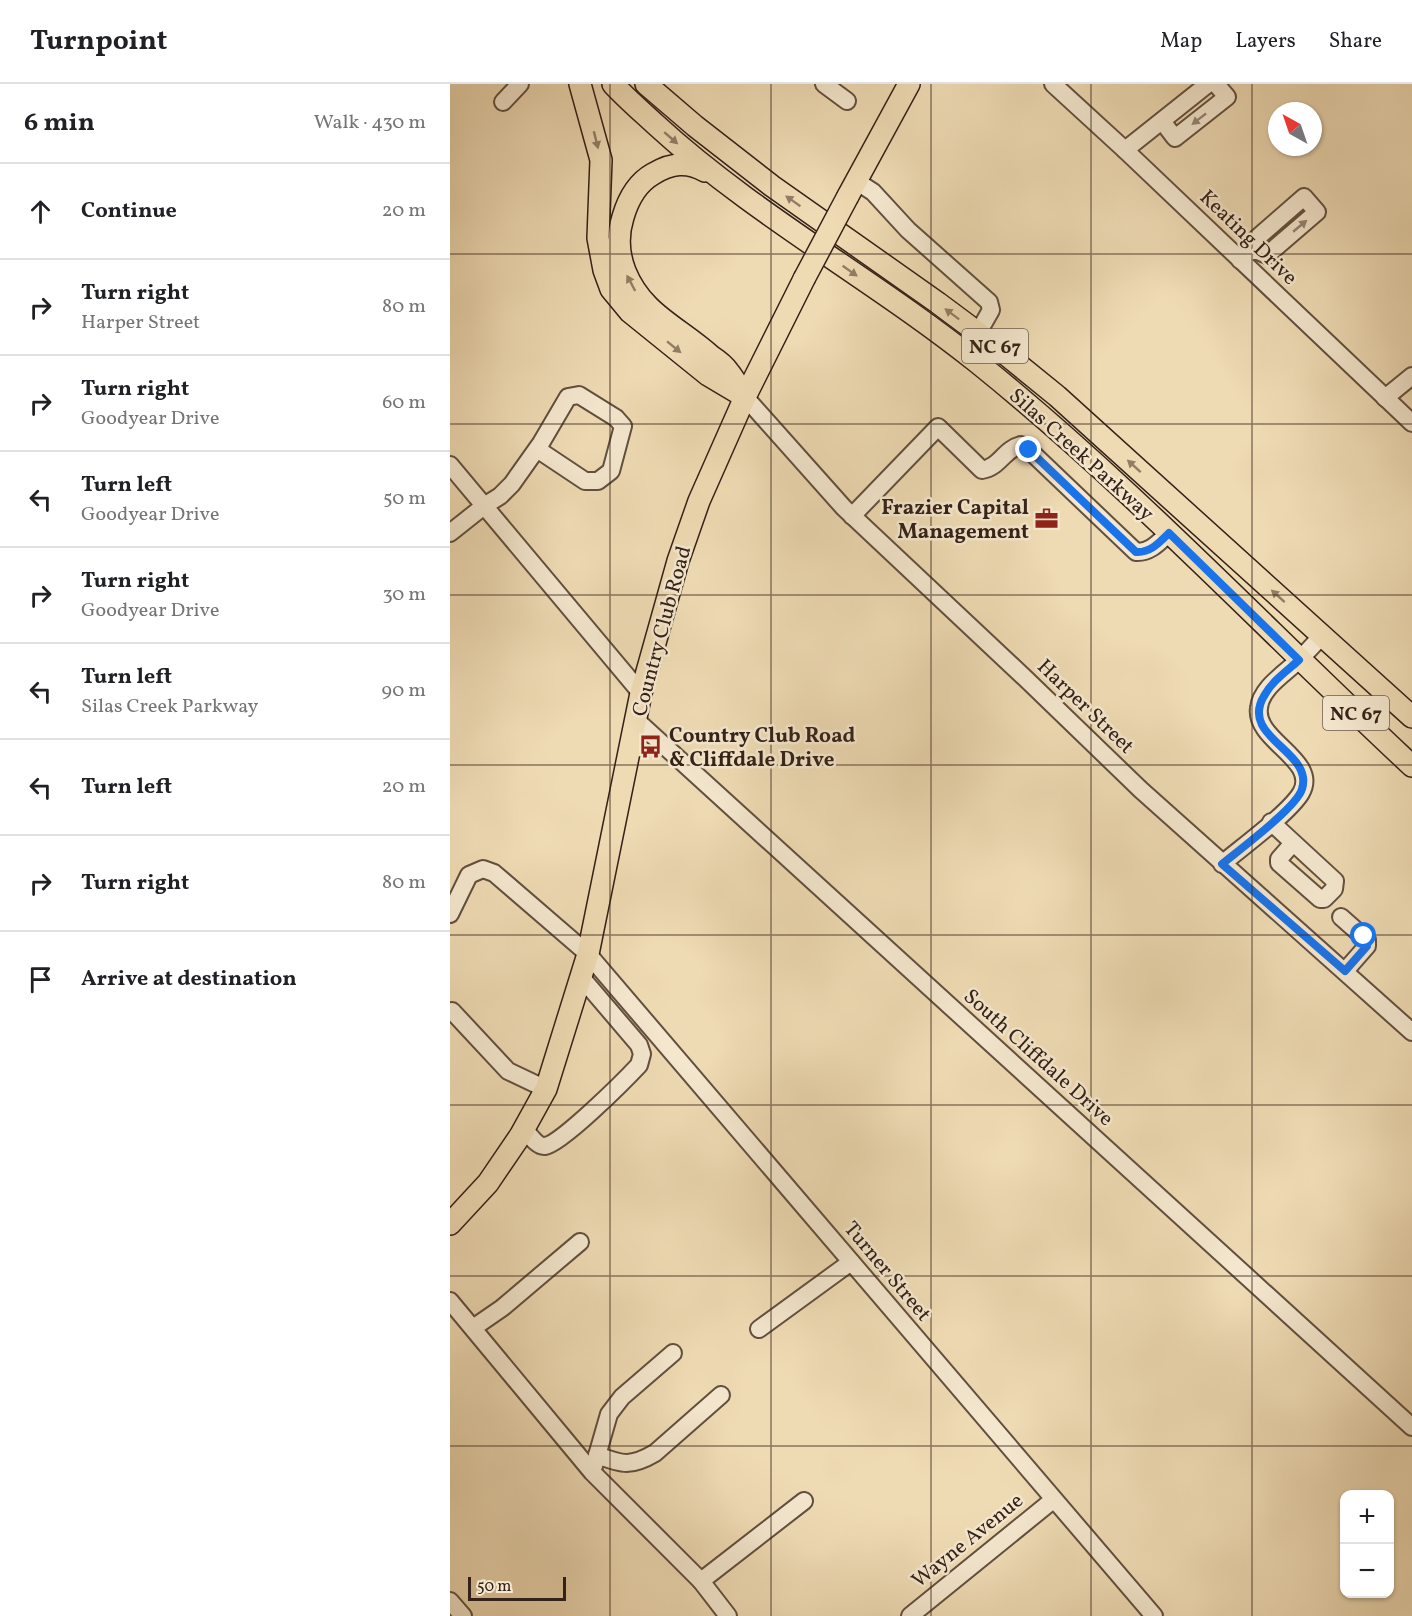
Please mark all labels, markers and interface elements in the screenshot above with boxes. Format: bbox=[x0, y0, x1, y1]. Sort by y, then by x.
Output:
text: Turnpoint bbox=[30, 22, 167, 61]
text: Map bbox=[1160, 27, 1202, 56]
text: Layers bbox=[1235, 27, 1296, 56]
text: Share bbox=[1329, 27, 1382, 56]
north arrow bbox=[1268, 102, 1322, 156]
text: 6 min bbox=[24, 105, 95, 141]
text: Walk · 430 m bbox=[314, 109, 426, 137]
one-way arrow bbox=[1191, 112, 1207, 125]
one-way arrow bbox=[592, 131, 602, 149]
one-way arrow bbox=[663, 132, 679, 145]
street label: Keating Drive bbox=[1193, 184, 1303, 292]
icon: ahead bbox=[24, 195, 57, 228]
one-way arrow bbox=[785, 195, 801, 207]
text: Continue bbox=[81, 196, 177, 227]
text: 20 m bbox=[382, 197, 426, 225]
one-way arrow bbox=[1292, 220, 1307, 233]
one-way arrow bbox=[841, 265, 857, 277]
one-way arrow bbox=[626, 274, 636, 291]
text: Turn right bbox=[81, 278, 189, 309]
icon: right bbox=[24, 291, 57, 324]
text: 80 m bbox=[382, 293, 426, 321]
one-way arrow bbox=[944, 307, 960, 320]
text: Harper Street bbox=[81, 309, 200, 337]
road number: NC 67 bbox=[962, 329, 1028, 363]
one-way arrow bbox=[666, 340, 681, 353]
text: Turn right bbox=[81, 374, 189, 405]
street label: Silas Creek Parkway bbox=[1002, 382, 1160, 529]
icon: right bbox=[24, 387, 57, 420]
text: 60 m bbox=[382, 389, 426, 417]
text: Goodyear Drive bbox=[81, 405, 219, 433]
route end bbox=[1015, 436, 1041, 462]
one-way arrow bbox=[1126, 459, 1141, 473]
text: Turn left bbox=[81, 470, 172, 501]
icon: left bbox=[24, 483, 57, 516]
text: 50 m bbox=[383, 485, 426, 513]
place label: Frazier Capital Management bbox=[881, 494, 1029, 547]
text: Goodyear Drive bbox=[81, 501, 219, 529]
office icon: Frazier Capital Management bbox=[1034, 506, 1060, 532]
street label: Country Club Road bbox=[626, 543, 699, 720]
text: Turn right bbox=[81, 566, 189, 597]
icon: right bbox=[24, 579, 57, 612]
text: 30 m bbox=[382, 581, 426, 609]
one-way arrow bbox=[1271, 590, 1286, 603]
text: Goodyear Drive bbox=[81, 597, 219, 625]
street label: Harper Street bbox=[1030, 653, 1140, 761]
text: Turn left bbox=[81, 662, 172, 693]
icon: left bbox=[24, 675, 57, 708]
text: 90 m bbox=[382, 677, 426, 705]
text: Silas Creek Parkway bbox=[81, 693, 258, 721]
road number: NC 67 bbox=[1323, 696, 1389, 730]
place label: Country Club Road & Cliffdale Drive bbox=[669, 722, 856, 775]
bus stop icon: Country Club Road & Cliffdale Drive bbox=[638, 734, 664, 760]
icon: left bbox=[24, 771, 57, 804]
text: Turn left bbox=[81, 772, 172, 803]
text: 20 m bbox=[382, 773, 426, 801]
icon: right bbox=[24, 867, 57, 900]
text: Turn right bbox=[81, 868, 189, 899]
text: 80 m bbox=[382, 869, 426, 897]
route start bbox=[1350, 922, 1376, 948]
icon: arrive bbox=[24, 963, 57, 996]
text: Arrive at destination bbox=[81, 964, 297, 995]
street label: South Cliffdale Drive bbox=[957, 983, 1119, 1133]
street label: Turner Street bbox=[836, 1216, 937, 1328]
street label: Wayne Avenue bbox=[906, 1487, 1030, 1595]
map controls bbox=[1340, 1490, 1394, 1598]
button: + bbox=[1340, 1490, 1394, 1544]
button: − bbox=[1340, 1544, 1394, 1598]
scale bar bbox=[468, 1574, 566, 1602]
text: 50 m bbox=[477, 1576, 511, 1598]

